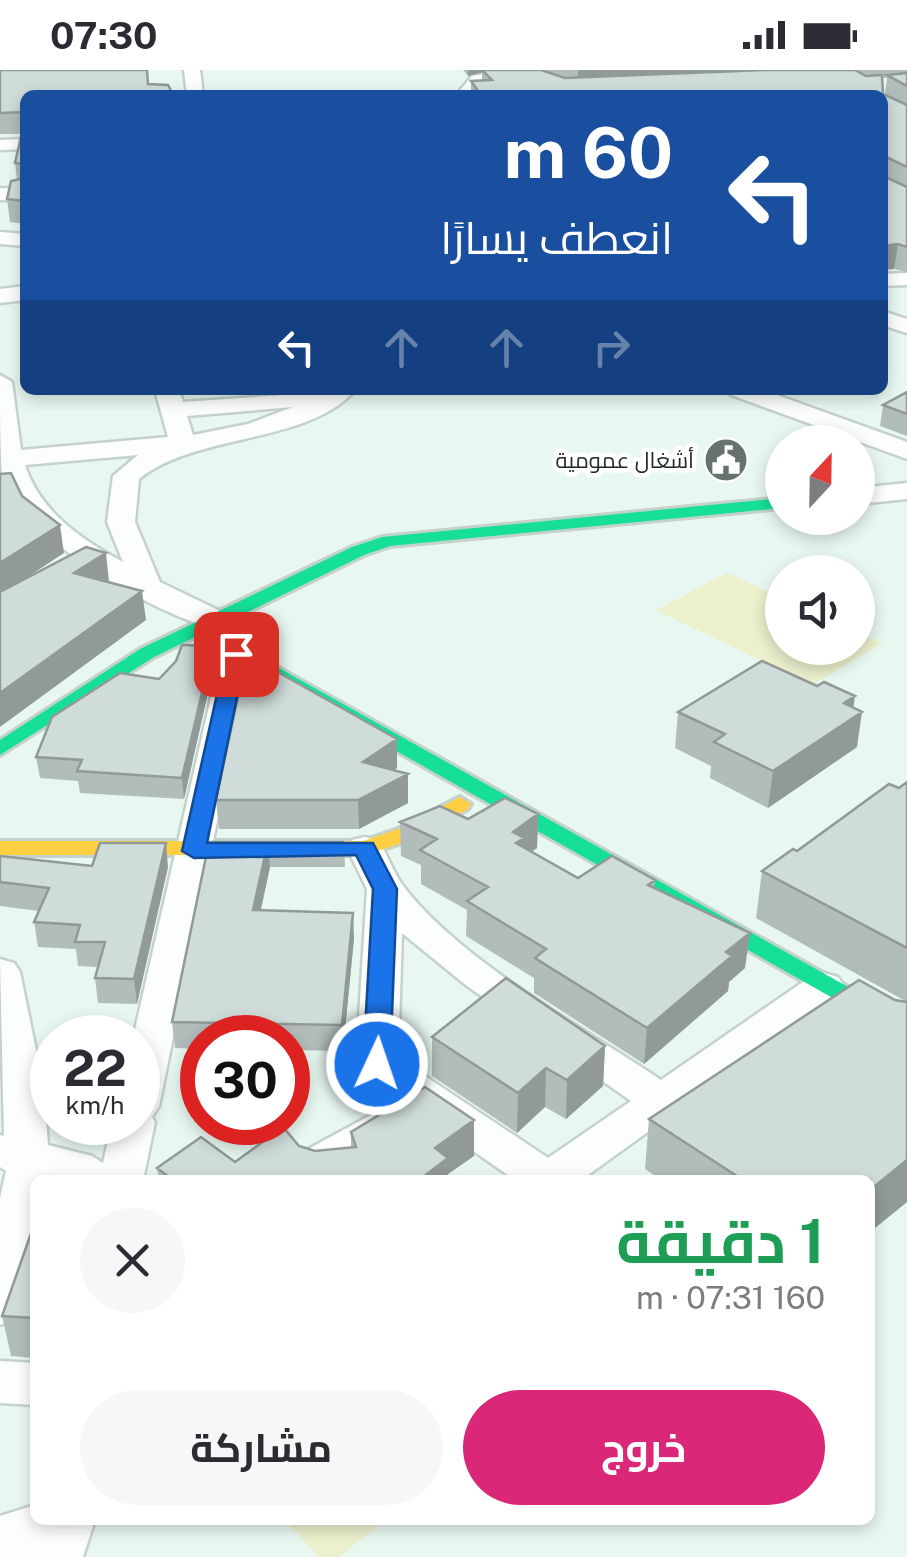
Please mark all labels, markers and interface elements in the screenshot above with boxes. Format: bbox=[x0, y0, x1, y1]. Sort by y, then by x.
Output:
text: 07:30 bbox=[50, 13, 158, 58]
text: 60 m bbox=[503, 111, 673, 194]
icon: left bbox=[708, 130, 838, 260]
text: انعطف يسارًا bbox=[440, 211, 673, 264]
icon: left bbox=[269, 320, 324, 375]
icon: ahead bbox=[374, 320, 429, 375]
icon: ahead bbox=[479, 320, 534, 375]
icon: right bbox=[584, 320, 639, 375]
north arrow bbox=[765, 425, 875, 535]
map controls bbox=[765, 425, 875, 665]
public building icon: أشغال عمومية bbox=[703, 437, 749, 483]
place label: أشغال عمومية bbox=[556, 447, 694, 473]
button: sound bbox=[765, 555, 875, 665]
pin bbox=[194, 612, 279, 697]
icon: arrive bbox=[209, 627, 264, 682]
position arrow bbox=[325, 1012, 429, 1116]
speed limit sign: 30 bbox=[180, 1015, 310, 1145]
text: 22 bbox=[63, 1038, 127, 1097]
text: km/h bbox=[66, 1090, 124, 1120]
text: 1 دقيقة bbox=[616, 1206, 825, 1277]
button: close bbox=[80, 1208, 185, 1313]
text: 160 m · 07:31 bbox=[636, 1279, 825, 1316]
button: مشاركة bbox=[80, 1390, 443, 1505]
button: خروج bbox=[463, 1390, 825, 1505]

